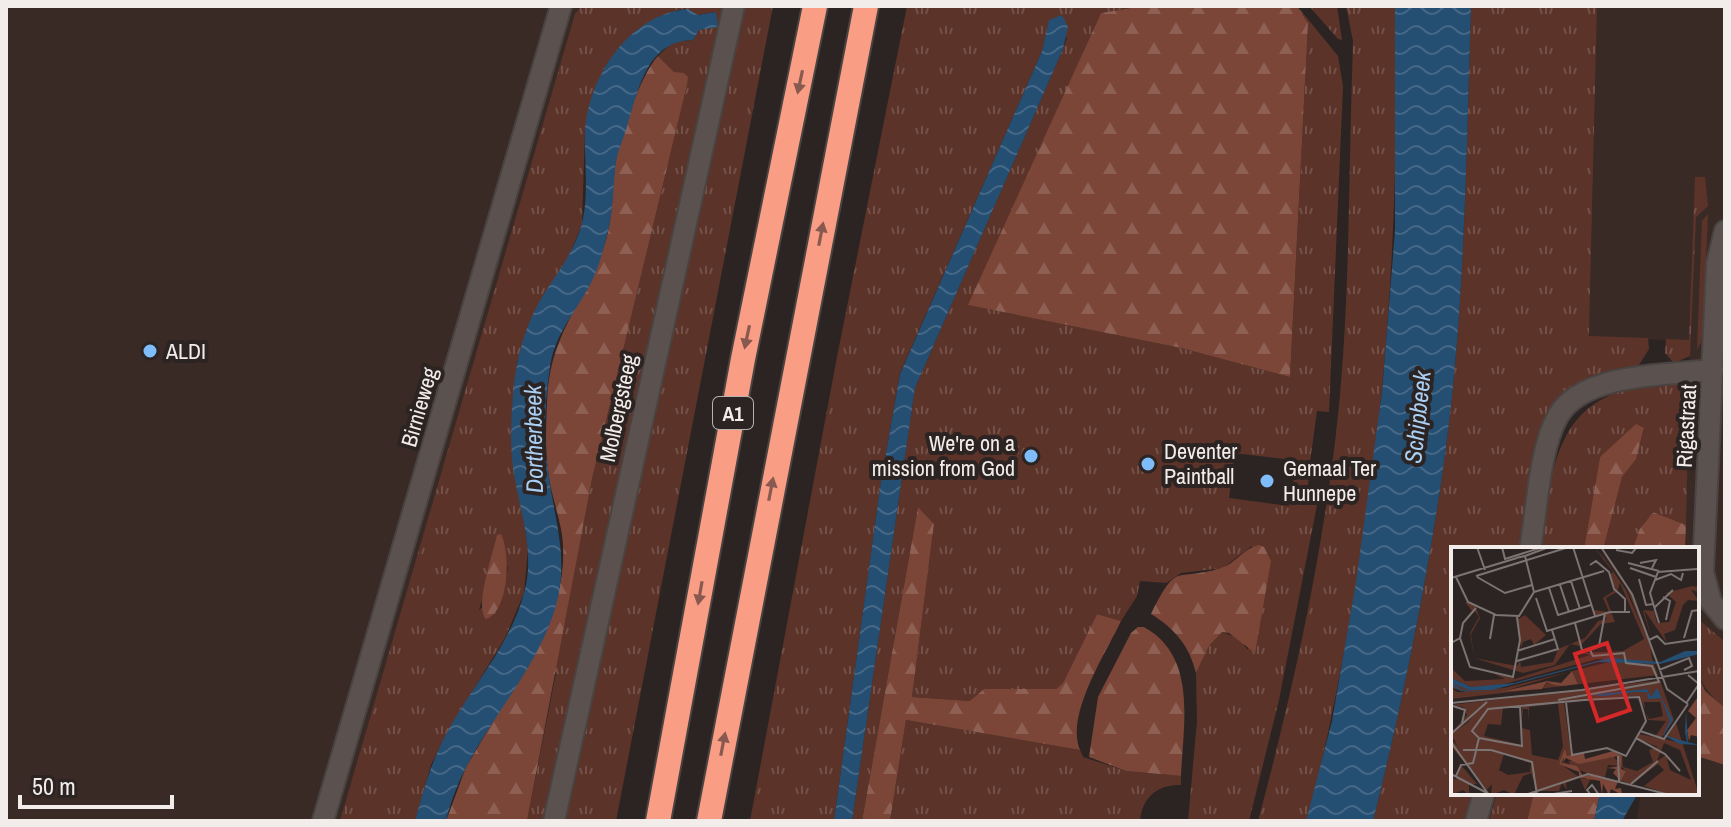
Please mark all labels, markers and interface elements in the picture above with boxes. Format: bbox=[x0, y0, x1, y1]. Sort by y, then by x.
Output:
one-way arrow bbox=[793, 70, 805, 95]
one-way arrow bbox=[815, 221, 827, 246]
one-way arrow bbox=[740, 325, 753, 350]
place label: ALDI bbox=[165, 336, 206, 366]
marker: ALDI bbox=[141, 342, 159, 360]
street label: Molbergsteeg bbox=[592, 351, 644, 465]
street label: Birnieweg bbox=[393, 364, 445, 450]
water label: Schipbeek bbox=[1396, 368, 1438, 465]
water label: Dortherbeek bbox=[516, 383, 550, 493]
street label: Rigastraat bbox=[1669, 384, 1703, 468]
road number: A1 bbox=[713, 397, 753, 429]
place label: We're on a mission from God bbox=[872, 428, 1015, 483]
place label: Deventer Paintball bbox=[1164, 436, 1237, 491]
marker: We're on a mission from God bbox=[1022, 447, 1040, 465]
place label: Gemaal Ter Hunnepe bbox=[1283, 453, 1376, 508]
marker: Deventer Paintball bbox=[1139, 455, 1157, 473]
marker: Gemaal Ter Hunnepe bbox=[1258, 472, 1276, 490]
one-way arrow bbox=[766, 476, 778, 501]
inset map bbox=[1451, 547, 1699, 795]
one-way arrow bbox=[694, 581, 706, 606]
one-way arrow bbox=[717, 731, 729, 756]
scale bar bbox=[20, 759, 172, 809]
text: 50 m bbox=[32, 770, 76, 802]

